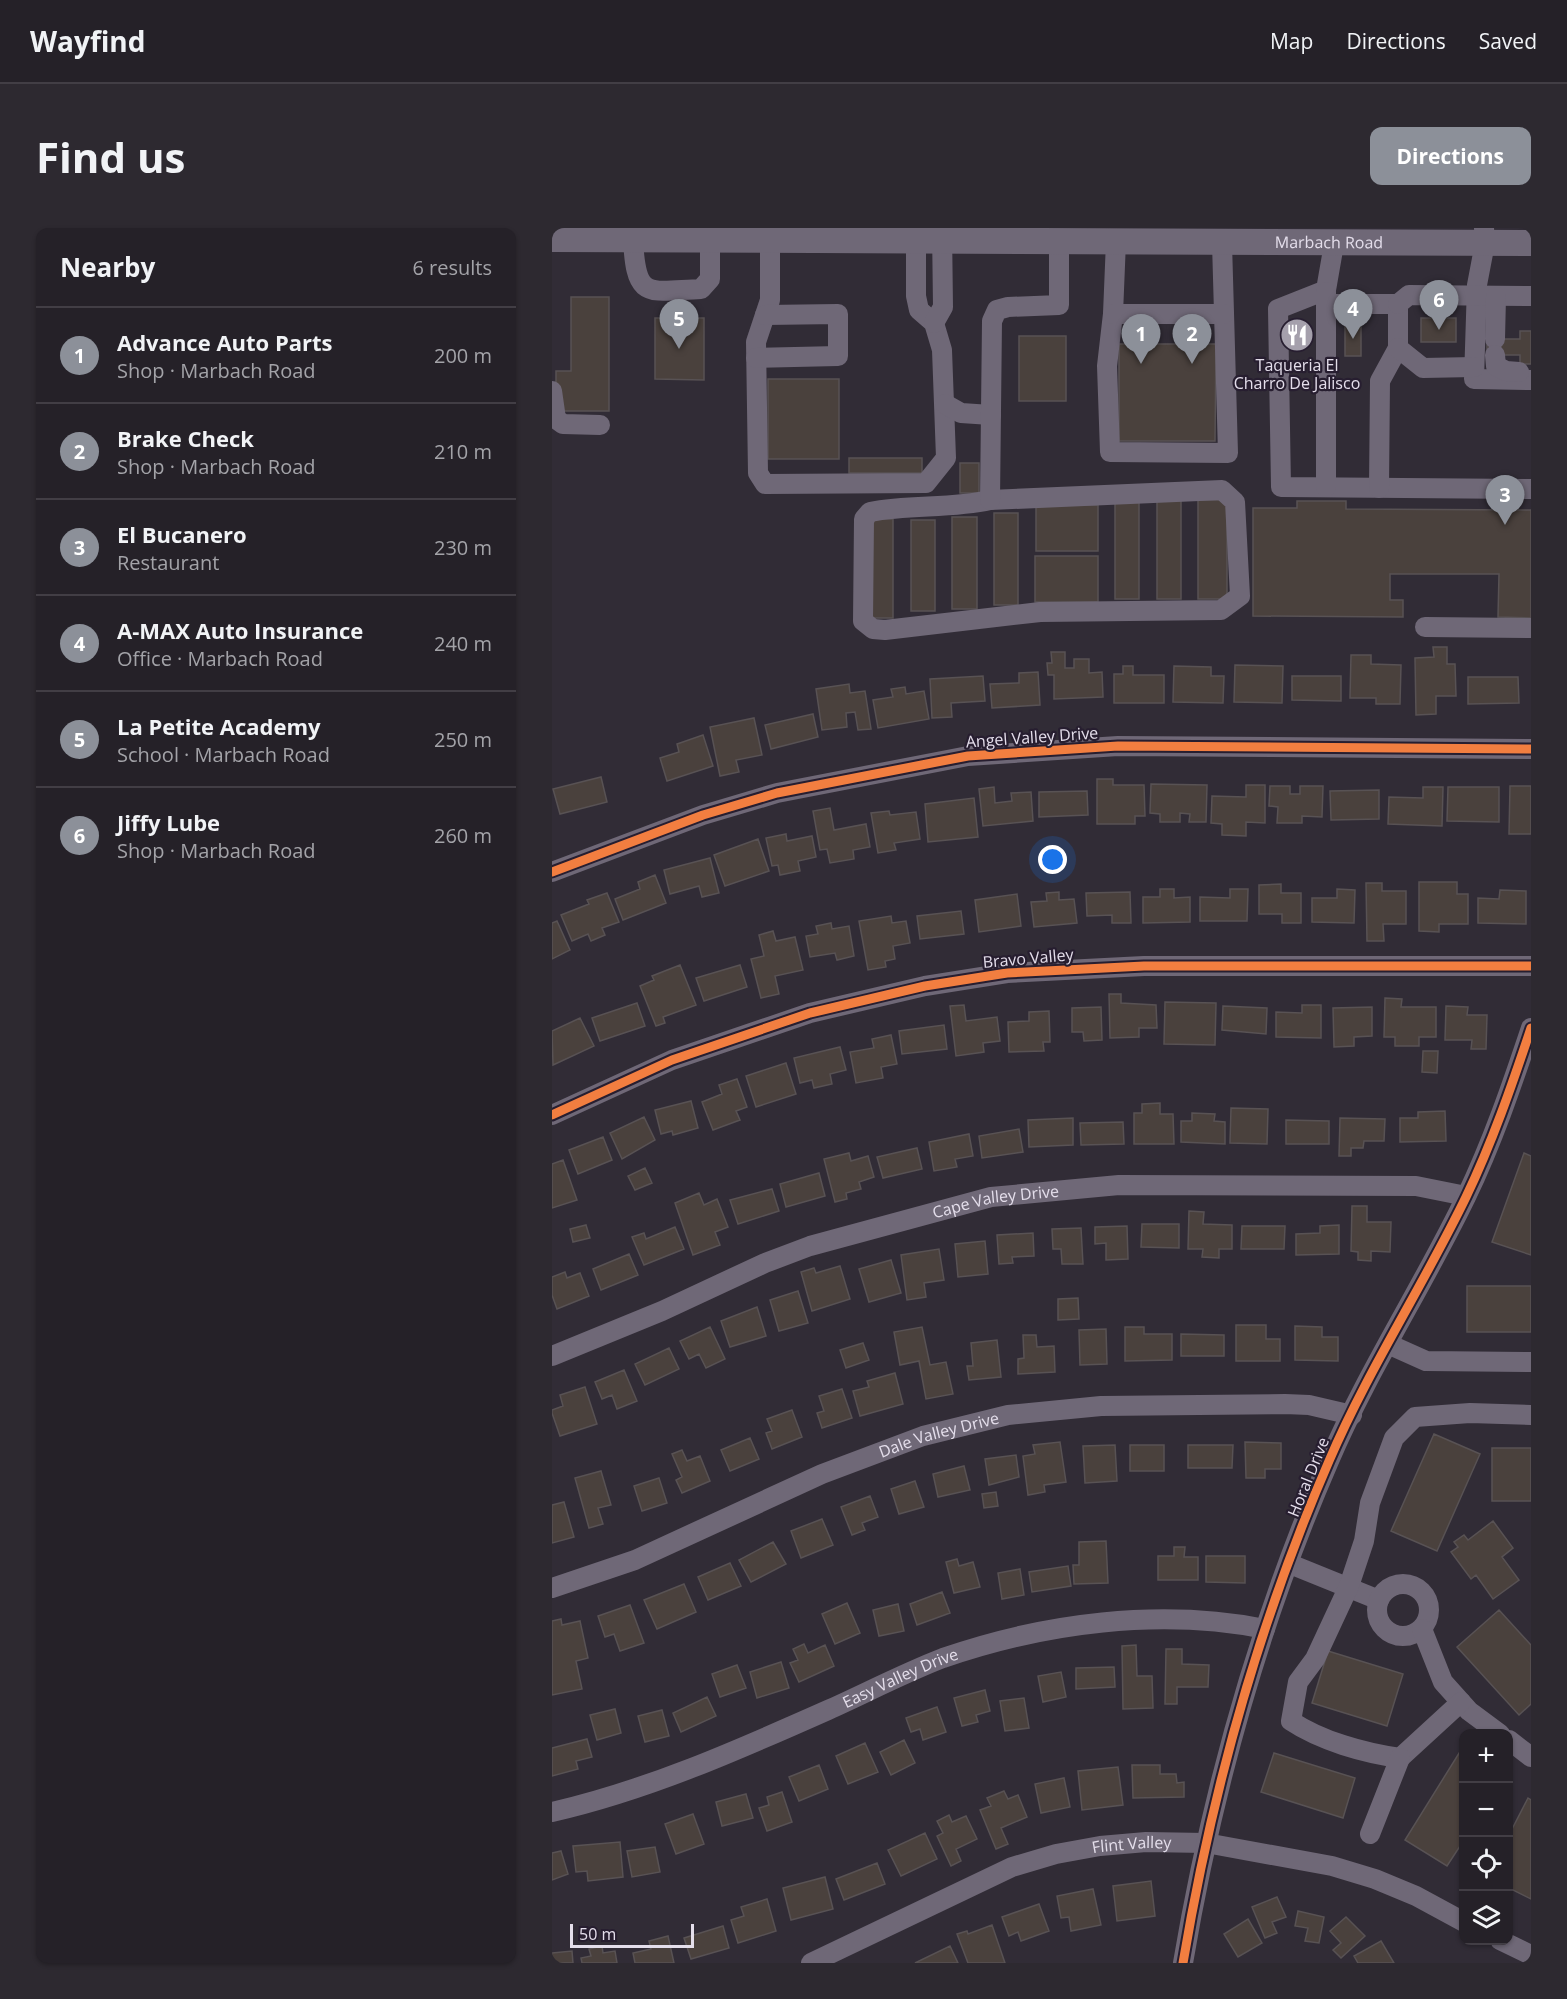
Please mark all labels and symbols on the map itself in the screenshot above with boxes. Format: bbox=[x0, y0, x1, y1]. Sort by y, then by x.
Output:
street label: Marbach Road bbox=[1275, 231, 1383, 253]
pin: 6 bbox=[1420, 280, 1458, 330]
pin: 4 bbox=[1334, 290, 1372, 339]
pin: 5 bbox=[660, 300, 698, 349]
pin: 1 bbox=[1122, 314, 1160, 364]
pin: 2 bbox=[1172, 314, 1212, 364]
restaurant icon: Taqueria El Charro De Jalisco bbox=[1279, 317, 1315, 353]
place label: Taqueria El Charro De Jalisco bbox=[1234, 354, 1360, 394]
pin: 3 bbox=[1486, 476, 1524, 525]
street label: Angel Valley Drive bbox=[965, 721, 1099, 753]
your location bbox=[1038, 845, 1067, 874]
street label: Bravo Valley bbox=[982, 943, 1075, 973]
street label: Cape Valley Drive bbox=[930, 1180, 1060, 1223]
street label: Dale Valley Drive bbox=[875, 1407, 1001, 1463]
street label: Horal Drive bbox=[1282, 1434, 1334, 1520]
street label: Easy Valley Drive bbox=[839, 1643, 961, 1713]
street label: Flint Valley bbox=[1090, 1831, 1172, 1858]
scale bar bbox=[570, 1921, 694, 1948]

